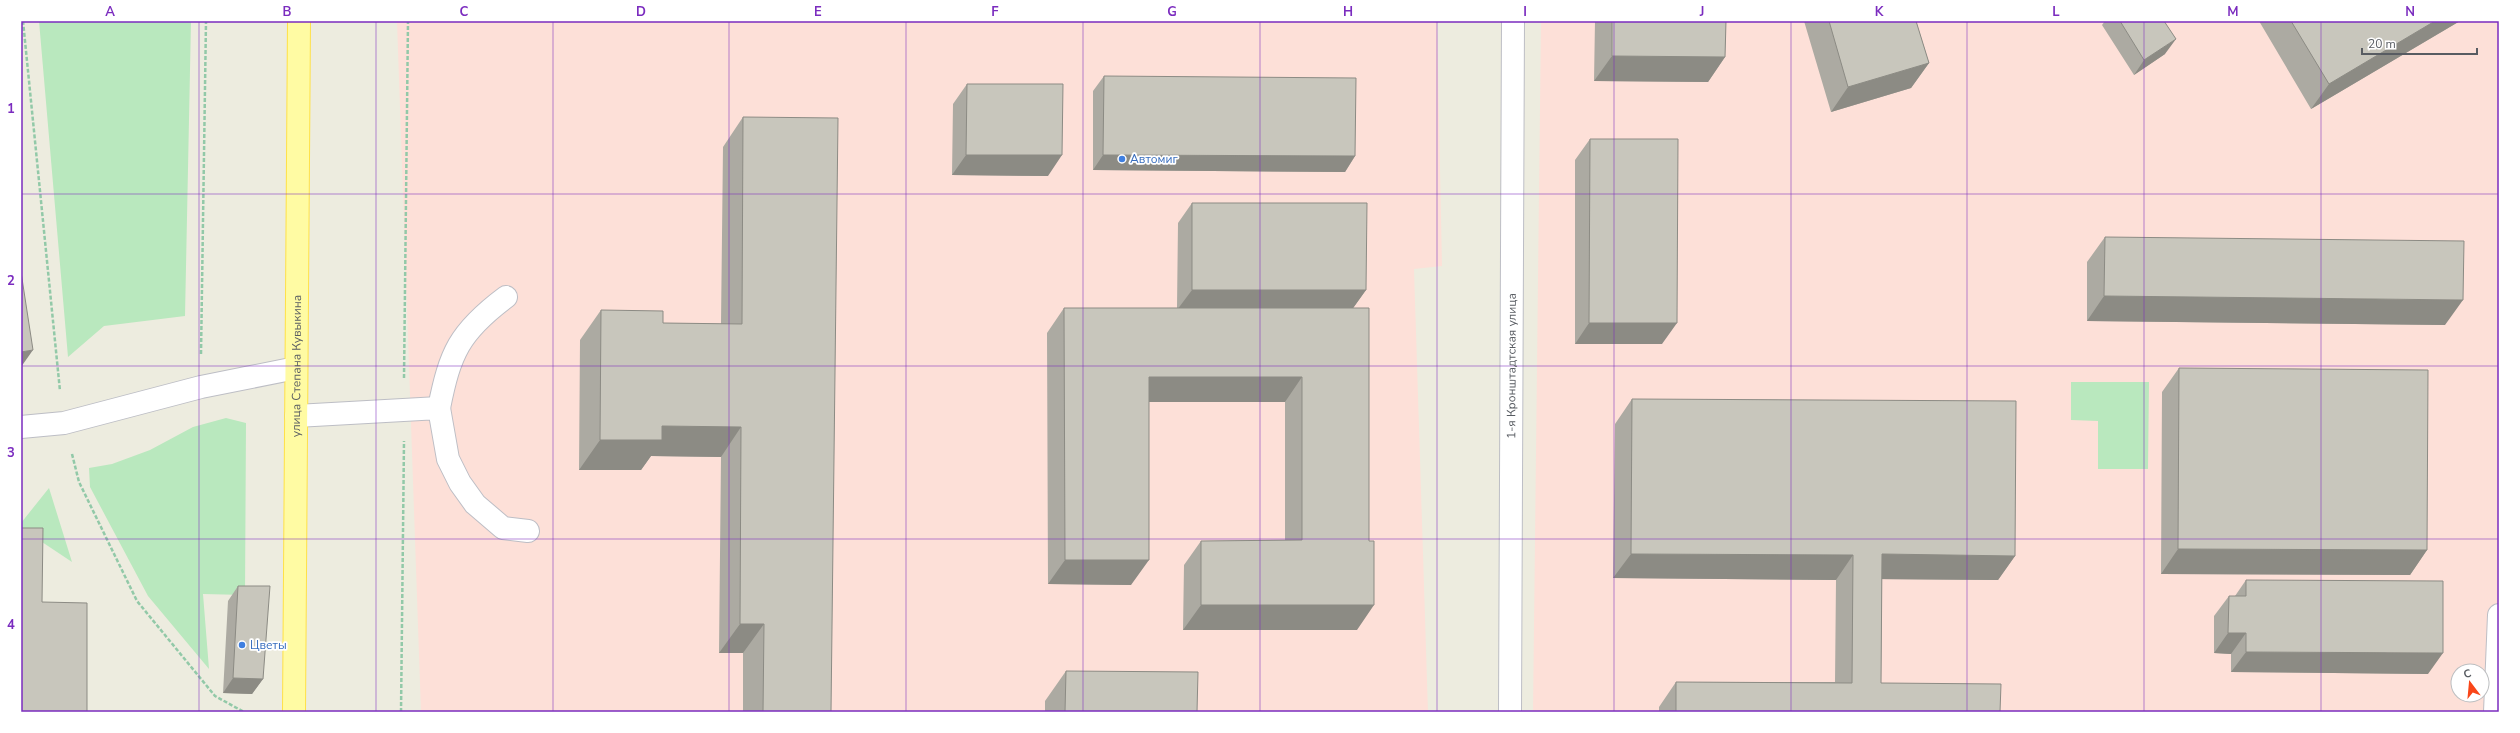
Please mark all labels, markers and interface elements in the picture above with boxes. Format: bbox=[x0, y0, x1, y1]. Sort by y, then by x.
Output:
text: A bbox=[105, 3, 115, 21]
text: B bbox=[283, 3, 292, 21]
text: C bbox=[460, 3, 469, 21]
text: D bbox=[636, 3, 646, 21]
text: E bbox=[814, 3, 822, 21]
text: F bbox=[991, 3, 999, 21]
text: G bbox=[1167, 3, 1177, 21]
text: H bbox=[1343, 3, 1353, 21]
text: I bbox=[1523, 3, 1527, 21]
text: J bbox=[1699, 3, 1704, 21]
text: K bbox=[1875, 3, 1884, 21]
text: L bbox=[2052, 3, 2060, 21]
text: M bbox=[2227, 3, 2239, 21]
text: N bbox=[2405, 3, 2415, 21]
scale bar bbox=[2362, 30, 2477, 56]
text: 20 m bbox=[2368, 36, 2396, 52]
text: 1 bbox=[7, 100, 15, 118]
place label: Автомиг bbox=[1130, 151, 1178, 167]
marker: Автомиг bbox=[1117, 154, 1127, 164]
text: 2 bbox=[7, 272, 15, 290]
street label: 1-я Кронштадтская улица bbox=[1503, 293, 1520, 439]
street label: улица Степана Кувыкина bbox=[288, 295, 305, 437]
text: 3 bbox=[7, 444, 15, 462]
text: 4 bbox=[7, 616, 15, 634]
place label: Цветы bbox=[250, 637, 287, 653]
marker: Цветы bbox=[237, 640, 247, 650]
north arrow bbox=[2450, 663, 2490, 703]
text: С bbox=[2462, 665, 2474, 682]

